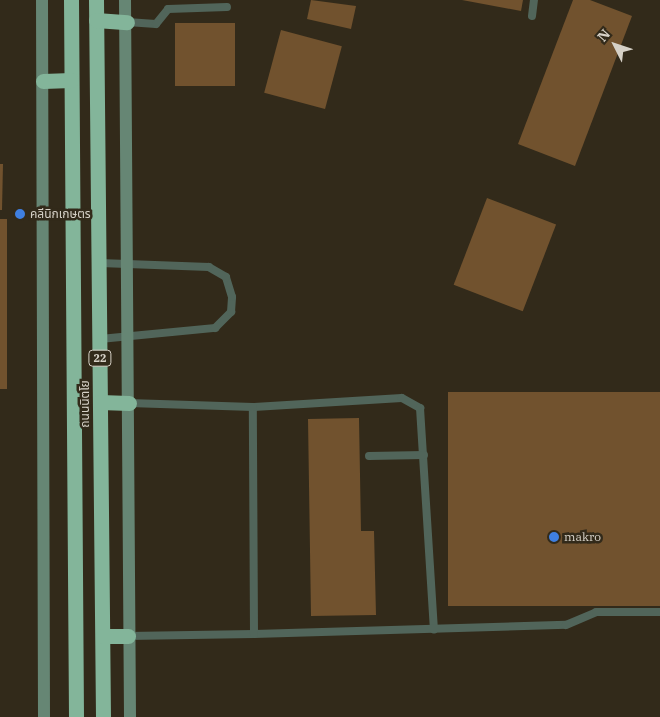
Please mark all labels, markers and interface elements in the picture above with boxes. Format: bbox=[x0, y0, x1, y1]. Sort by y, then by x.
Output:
north arrow bbox=[590, 20, 640, 70]
text: N bbox=[593, 25, 614, 45]
place label: คลีนิกเกษตร bbox=[30, 207, 91, 221]
marker: คลีนิกเกษตร bbox=[14, 208, 26, 220]
road number: 22 bbox=[88, 349, 112, 366]
street label: ถนนนิตโย bbox=[78, 380, 92, 428]
place label: makro bbox=[564, 530, 601, 544]
marker: makro bbox=[548, 531, 560, 543]

